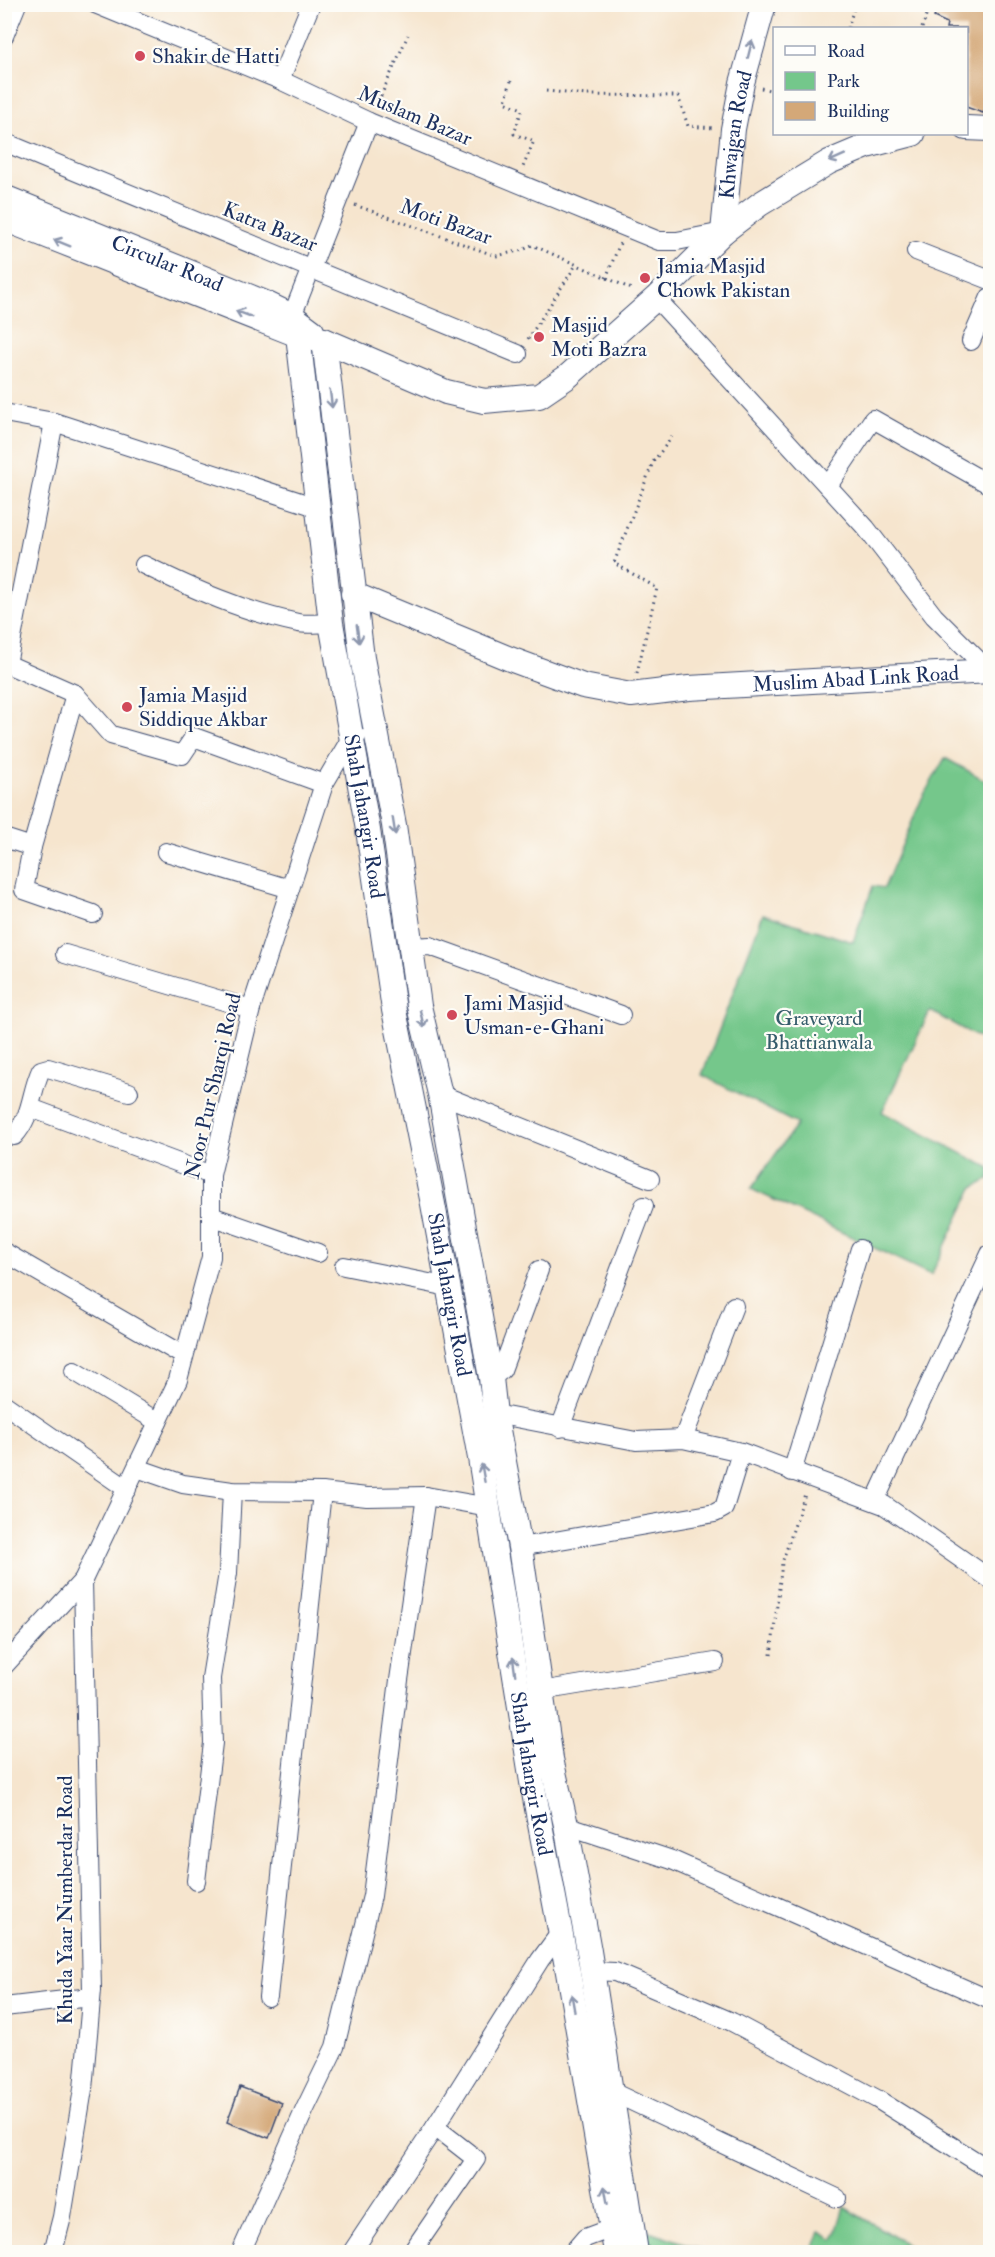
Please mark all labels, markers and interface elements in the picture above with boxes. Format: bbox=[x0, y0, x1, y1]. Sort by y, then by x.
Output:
legend bbox=[773, 27, 968, 135]
one-way arrow bbox=[745, 40, 757, 59]
text: Road bbox=[827, 40, 865, 63]
place label: Shakir de Hatti bbox=[152, 43, 280, 70]
marker: Shakir de Hatti bbox=[133, 49, 147, 63]
street label: Khwajgan Road bbox=[713, 67, 759, 200]
text: Park bbox=[827, 70, 860, 93]
street label: Muslam Bazar bbox=[354, 80, 476, 152]
text: Building bbox=[827, 100, 890, 123]
one-way arrow bbox=[829, 153, 847, 165]
street label: Moti Bazar bbox=[396, 193, 496, 251]
street label: Katra Bazar bbox=[219, 196, 322, 258]
street label: Circular Road bbox=[107, 228, 228, 298]
one-way arrow bbox=[53, 237, 72, 248]
place label: Jamia Masjid Chowk Pakistan bbox=[656, 253, 791, 304]
marker: Jamia Masjid Chowk Pakistan bbox=[638, 271, 652, 285]
one-way arrow bbox=[235, 308, 253, 319]
place label: Masjid Moti Bazra bbox=[551, 312, 647, 363]
marker: Masjid Moti Bazra bbox=[532, 330, 546, 344]
one-way arrow bbox=[325, 388, 336, 408]
one-way arrow bbox=[353, 623, 364, 643]
street label: Muslim Abad Link Road bbox=[752, 659, 960, 698]
place label: Jamia Masjid Siddique Akbar bbox=[138, 682, 267, 733]
marker: Jamia Masjid Siddique Akbar bbox=[120, 700, 134, 714]
street label: Shah Jahangir Road bbox=[338, 732, 391, 901]
one-way arrow bbox=[388, 815, 399, 835]
street label: Noor Pur Sharqi Road bbox=[178, 990, 248, 1182]
place label: Jami Masjid Usman-e-Ghani bbox=[463, 990, 605, 1041]
park label: Graveyard Bhattianwala bbox=[765, 1005, 873, 1056]
marker: Jami Masjid Usman-e-Ghani bbox=[445, 1008, 459, 1022]
one-way arrow bbox=[417, 1009, 429, 1028]
street label: Shah Jahangir Road bbox=[421, 1210, 478, 1379]
one-way arrow bbox=[477, 1464, 488, 1484]
one-way arrow bbox=[509, 1656, 520, 1676]
street label: Shah Jahangir Road bbox=[504, 1690, 559, 1859]
street label: Khuda Yaar Numberdar Road bbox=[52, 1775, 79, 2025]
one-way arrow bbox=[567, 1993, 578, 2013]
one-way arrow bbox=[600, 2186, 611, 2205]

